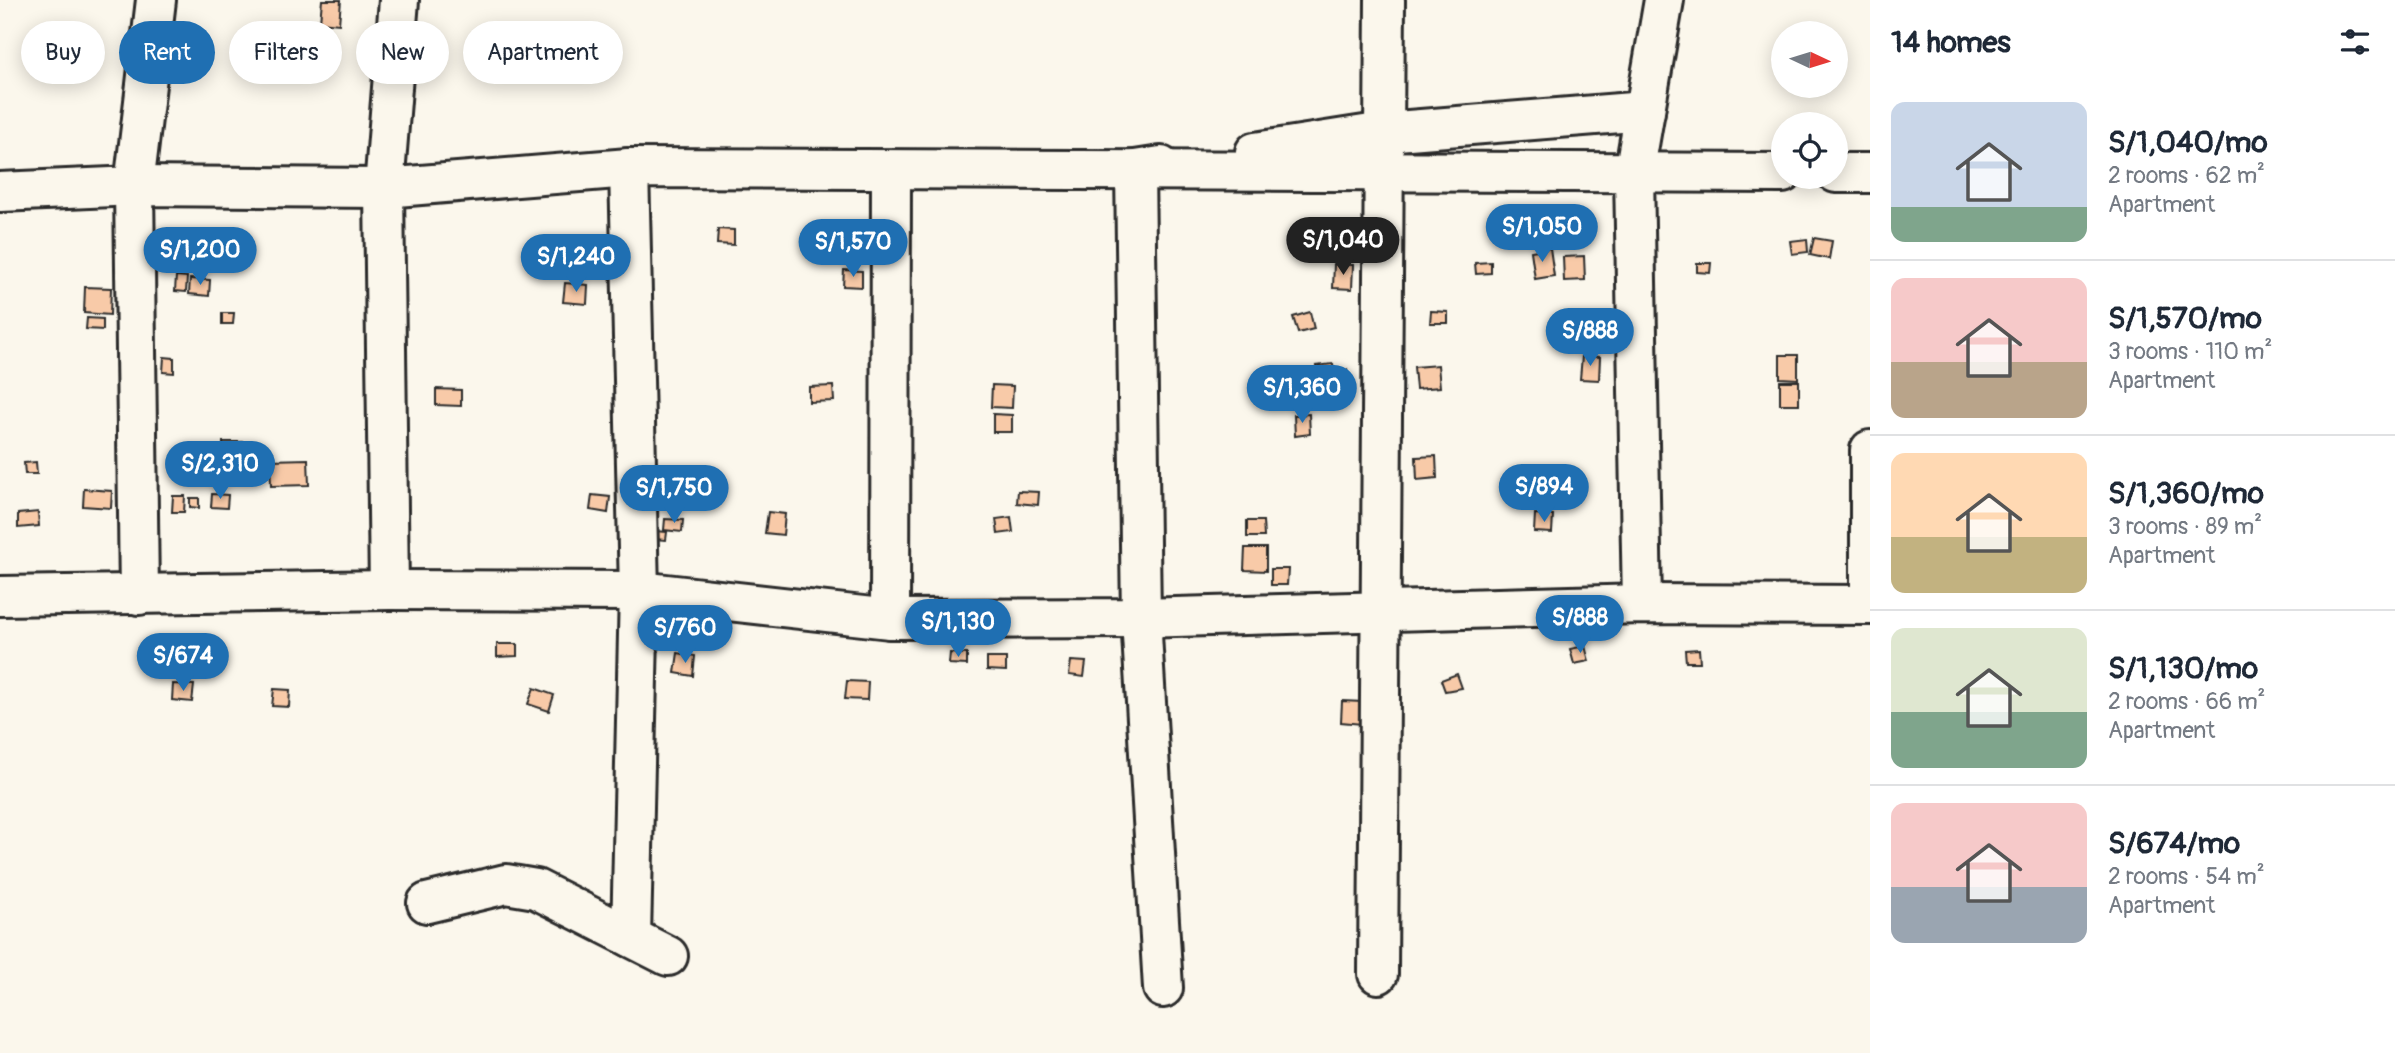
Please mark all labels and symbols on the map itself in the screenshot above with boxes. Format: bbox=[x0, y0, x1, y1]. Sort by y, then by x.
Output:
north arrow bbox=[1771, 21, 1848, 98]
pin: S/1,050 bbox=[1477, 204, 1607, 264]
pin: S/1,040 bbox=[1278, 218, 1408, 277]
pin: S/1,570 bbox=[788, 219, 918, 279]
pin: S/1,200 bbox=[135, 228, 265, 287]
pin: S/1,240 bbox=[511, 234, 641, 294]
pin: S/888 bbox=[1541, 308, 1639, 368]
pin: S/1,360 bbox=[1237, 366, 1367, 425]
pin: S/2,310 bbox=[155, 442, 285, 501]
pin: S/894 bbox=[1495, 464, 1593, 524]
pin: S/1,750 bbox=[609, 466, 739, 525]
pin: S/888 bbox=[1531, 596, 1629, 655]
pin: S/1,130 bbox=[893, 600, 1023, 659]
pin: S/760 bbox=[636, 606, 734, 665]
pin: S/674 bbox=[134, 634, 232, 693]

